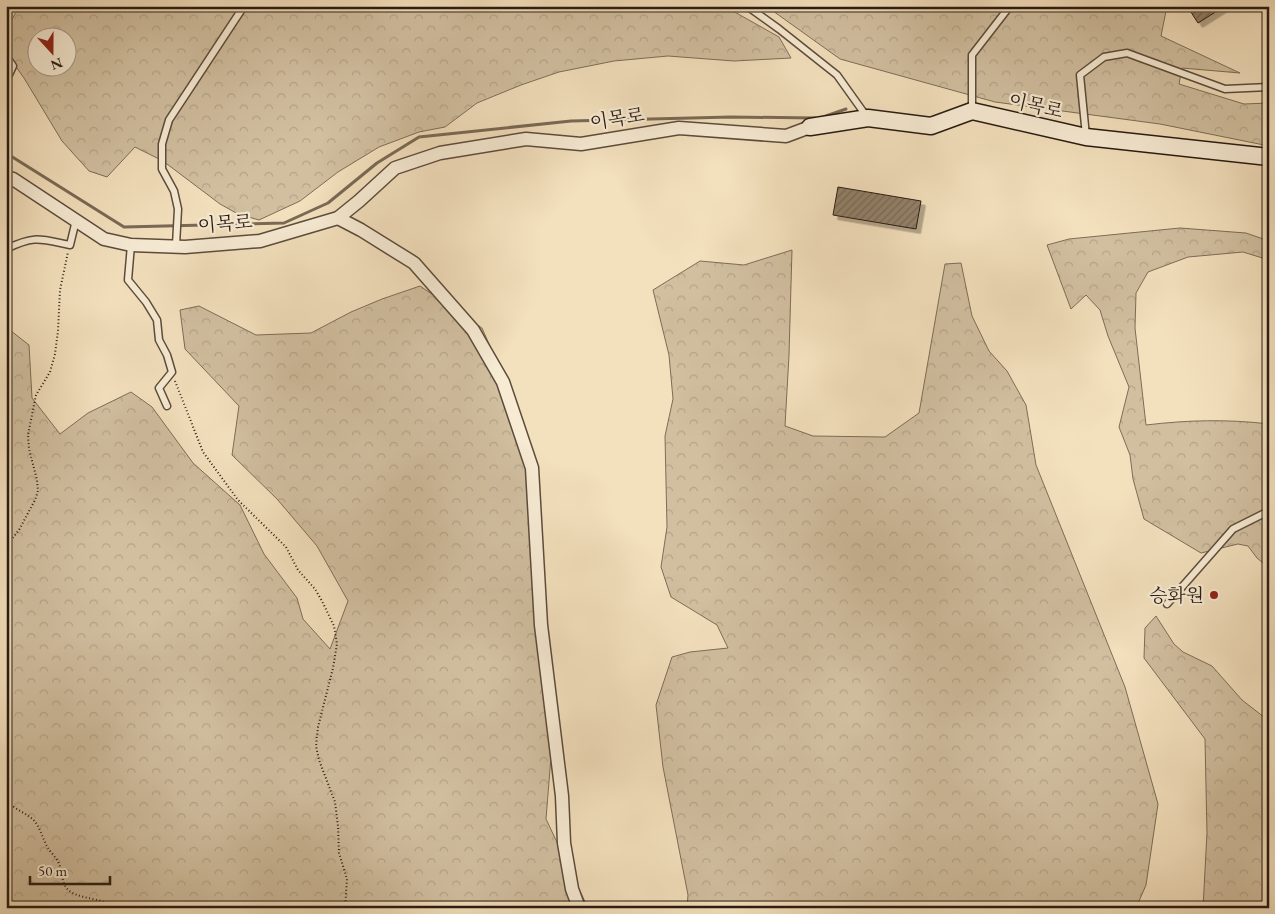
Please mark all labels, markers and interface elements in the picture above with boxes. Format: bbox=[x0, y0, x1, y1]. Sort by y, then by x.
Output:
north arrow bbox=[28, 28, 78, 78]
text: N bbox=[48, 54, 65, 75]
street label: 이목로 bbox=[1006, 87, 1066, 124]
street label: 이목로 bbox=[588, 102, 646, 135]
street label: 이목로 bbox=[197, 209, 254, 238]
place label: 승화원 bbox=[1149, 583, 1204, 608]
marker: 승화원 bbox=[1208, 589, 1220, 601]
scale bar bbox=[30, 854, 110, 886]
text: 50 m bbox=[38, 861, 67, 880]

